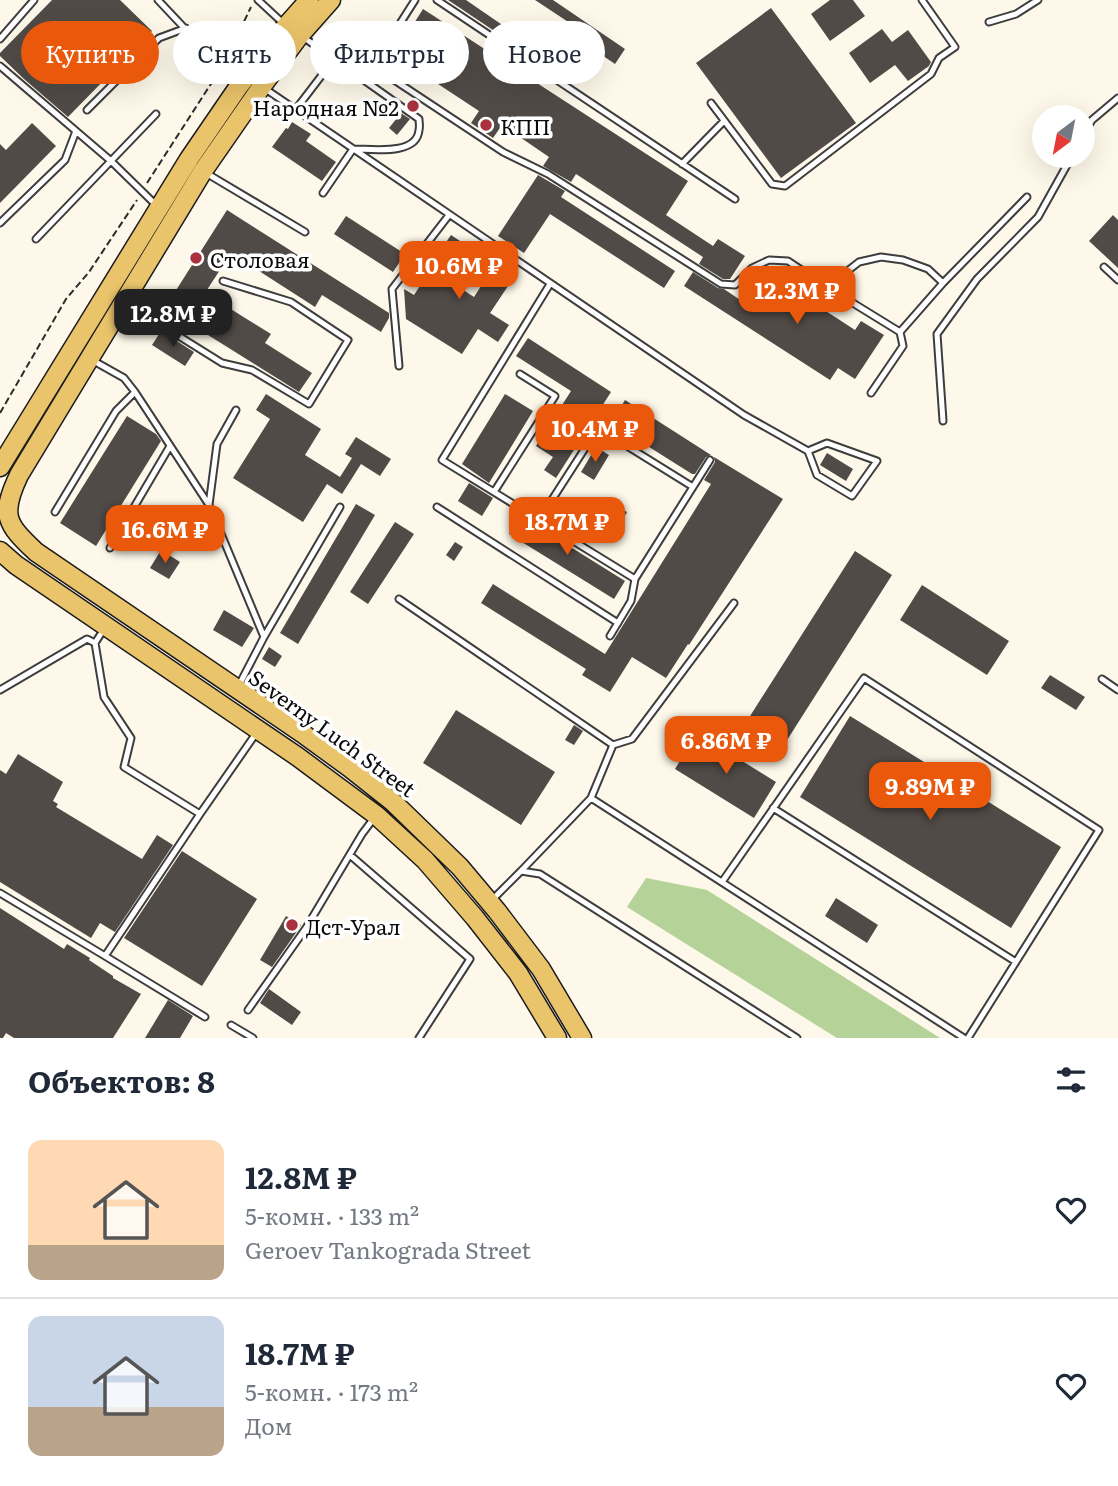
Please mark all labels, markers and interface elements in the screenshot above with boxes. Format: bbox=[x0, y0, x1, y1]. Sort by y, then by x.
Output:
chip: Купить bbox=[21, 21, 159, 84]
chip: Снять bbox=[173, 21, 296, 84]
chip: Фильтры bbox=[310, 21, 469, 84]
chip: Новое bbox=[483, 21, 605, 84]
place label: Народная №2 bbox=[253, 91, 399, 122]
marker: Народная №2 bbox=[405, 98, 421, 114]
north arrow bbox=[1032, 105, 1096, 168]
map controls bbox=[1032, 105, 1095, 168]
place label: КПП bbox=[500, 110, 550, 141]
marker: КПП bbox=[478, 117, 494, 133]
pin: 10.6M ₽ bbox=[394, 242, 524, 301]
place label: Столовая bbox=[210, 243, 310, 274]
text: 10.6M ₽ bbox=[415, 247, 503, 281]
marker: Столовая bbox=[188, 250, 204, 266]
pin: 12.3M ₽ bbox=[732, 266, 862, 326]
text: 12.3M ₽ bbox=[755, 272, 839, 306]
pin: 12.8M ₽ bbox=[108, 290, 238, 349]
text: 12.8M ₽ bbox=[130, 295, 216, 329]
pin: 10.4M ₽ bbox=[530, 405, 660, 464]
text: 10.4M ₽ bbox=[551, 410, 639, 444]
pin: 18.7M ₽ bbox=[502, 498, 632, 557]
text: 18.7M ₽ bbox=[525, 503, 609, 537]
pin: 16.6M ₽ bbox=[100, 505, 230, 565]
text: 16.6M ₽ bbox=[122, 511, 208, 545]
street label: Severny Luch Street bbox=[243, 661, 423, 803]
pin: 6.86M ₽ bbox=[661, 716, 791, 776]
text: 6.86M ₽ bbox=[681, 722, 771, 756]
pin: 9.89M ₽ bbox=[865, 762, 995, 822]
text: 9.89M ₽ bbox=[885, 768, 975, 802]
place label: Дст-Урал bbox=[306, 910, 401, 941]
marker: Дст-Урал bbox=[284, 917, 300, 933]
text: Объектов: 8 bbox=[28, 1058, 215, 1102]
icon: filters bbox=[1052, 1061, 1090, 1099]
text: 12.8M ₽ bbox=[245, 1154, 357, 1198]
icon: home bbox=[84, 1168, 168, 1252]
icon: heart bbox=[1052, 1191, 1090, 1229]
text: 5-комн. · 133 m² bbox=[245, 1198, 419, 1232]
text: Geroev Tankograda Street bbox=[245, 1232, 531, 1266]
text: 18.7M ₽ bbox=[245, 1330, 355, 1374]
icon: home bbox=[84, 1344, 168, 1428]
icon: heart bbox=[1052, 1367, 1090, 1405]
text: 5-комн. · 173 m² bbox=[245, 1374, 418, 1408]
text: Дом bbox=[245, 1408, 292, 1442]

